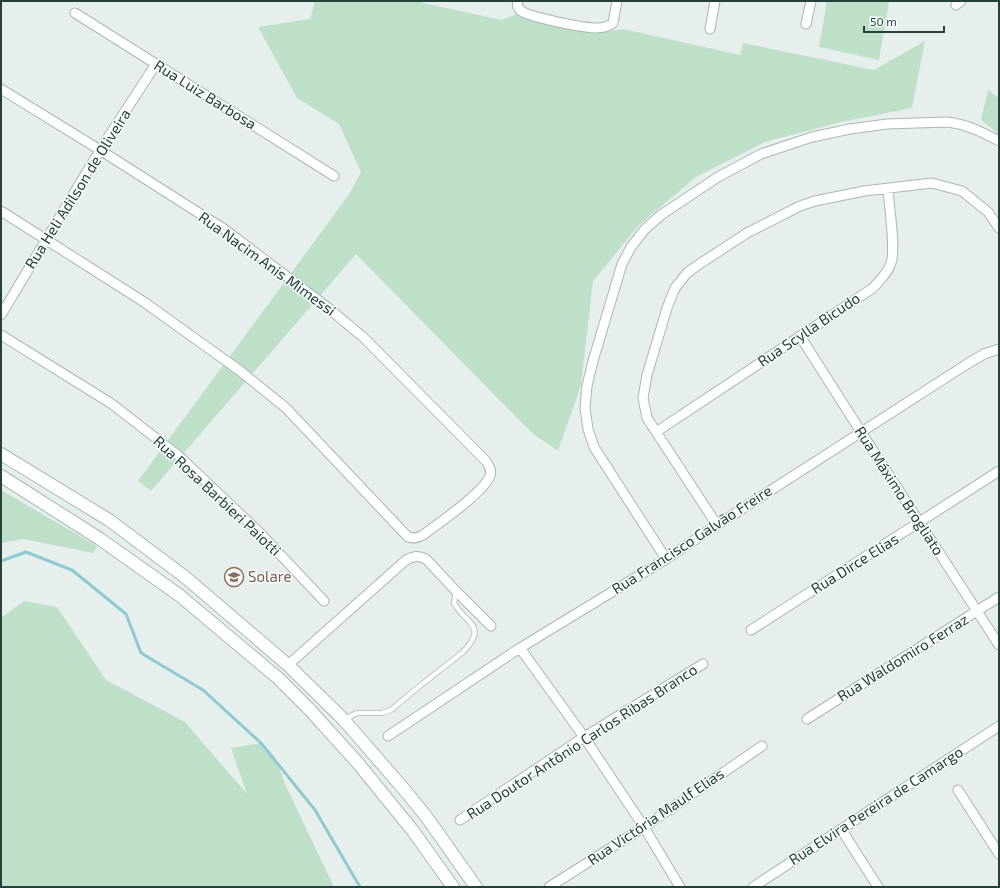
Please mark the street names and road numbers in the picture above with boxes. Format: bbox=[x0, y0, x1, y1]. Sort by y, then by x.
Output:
street label: Rua Luiz Barbosa bbox=[151, 56, 260, 133]
street label: Rua Heli Adilson de Oliveira bbox=[20, 105, 134, 272]
street label: Rua Nacim Anis Mimessi bbox=[195, 207, 340, 319]
street label: Rua Scylla Bicudo bbox=[754, 288, 863, 370]
street label: Rua Máximo Brogliato bbox=[851, 423, 948, 558]
street label: Rua Rosa Barbieri Paiotti bbox=[150, 432, 285, 559]
street label: Rua Francisco Galvão Freire bbox=[608, 481, 775, 598]
street label: Rua Dirce Elias bbox=[807, 529, 902, 597]
street label: Rua Waldomiro Ferraz bbox=[833, 609, 971, 705]
street label: Rua Doutor Antônio Carlos Ribas Branco bbox=[463, 660, 700, 823]
street label: Rua Elvira Pereira de Camargo bbox=[785, 742, 966, 868]
street label: Rua Victória Maulf Elias bbox=[584, 764, 727, 868]

